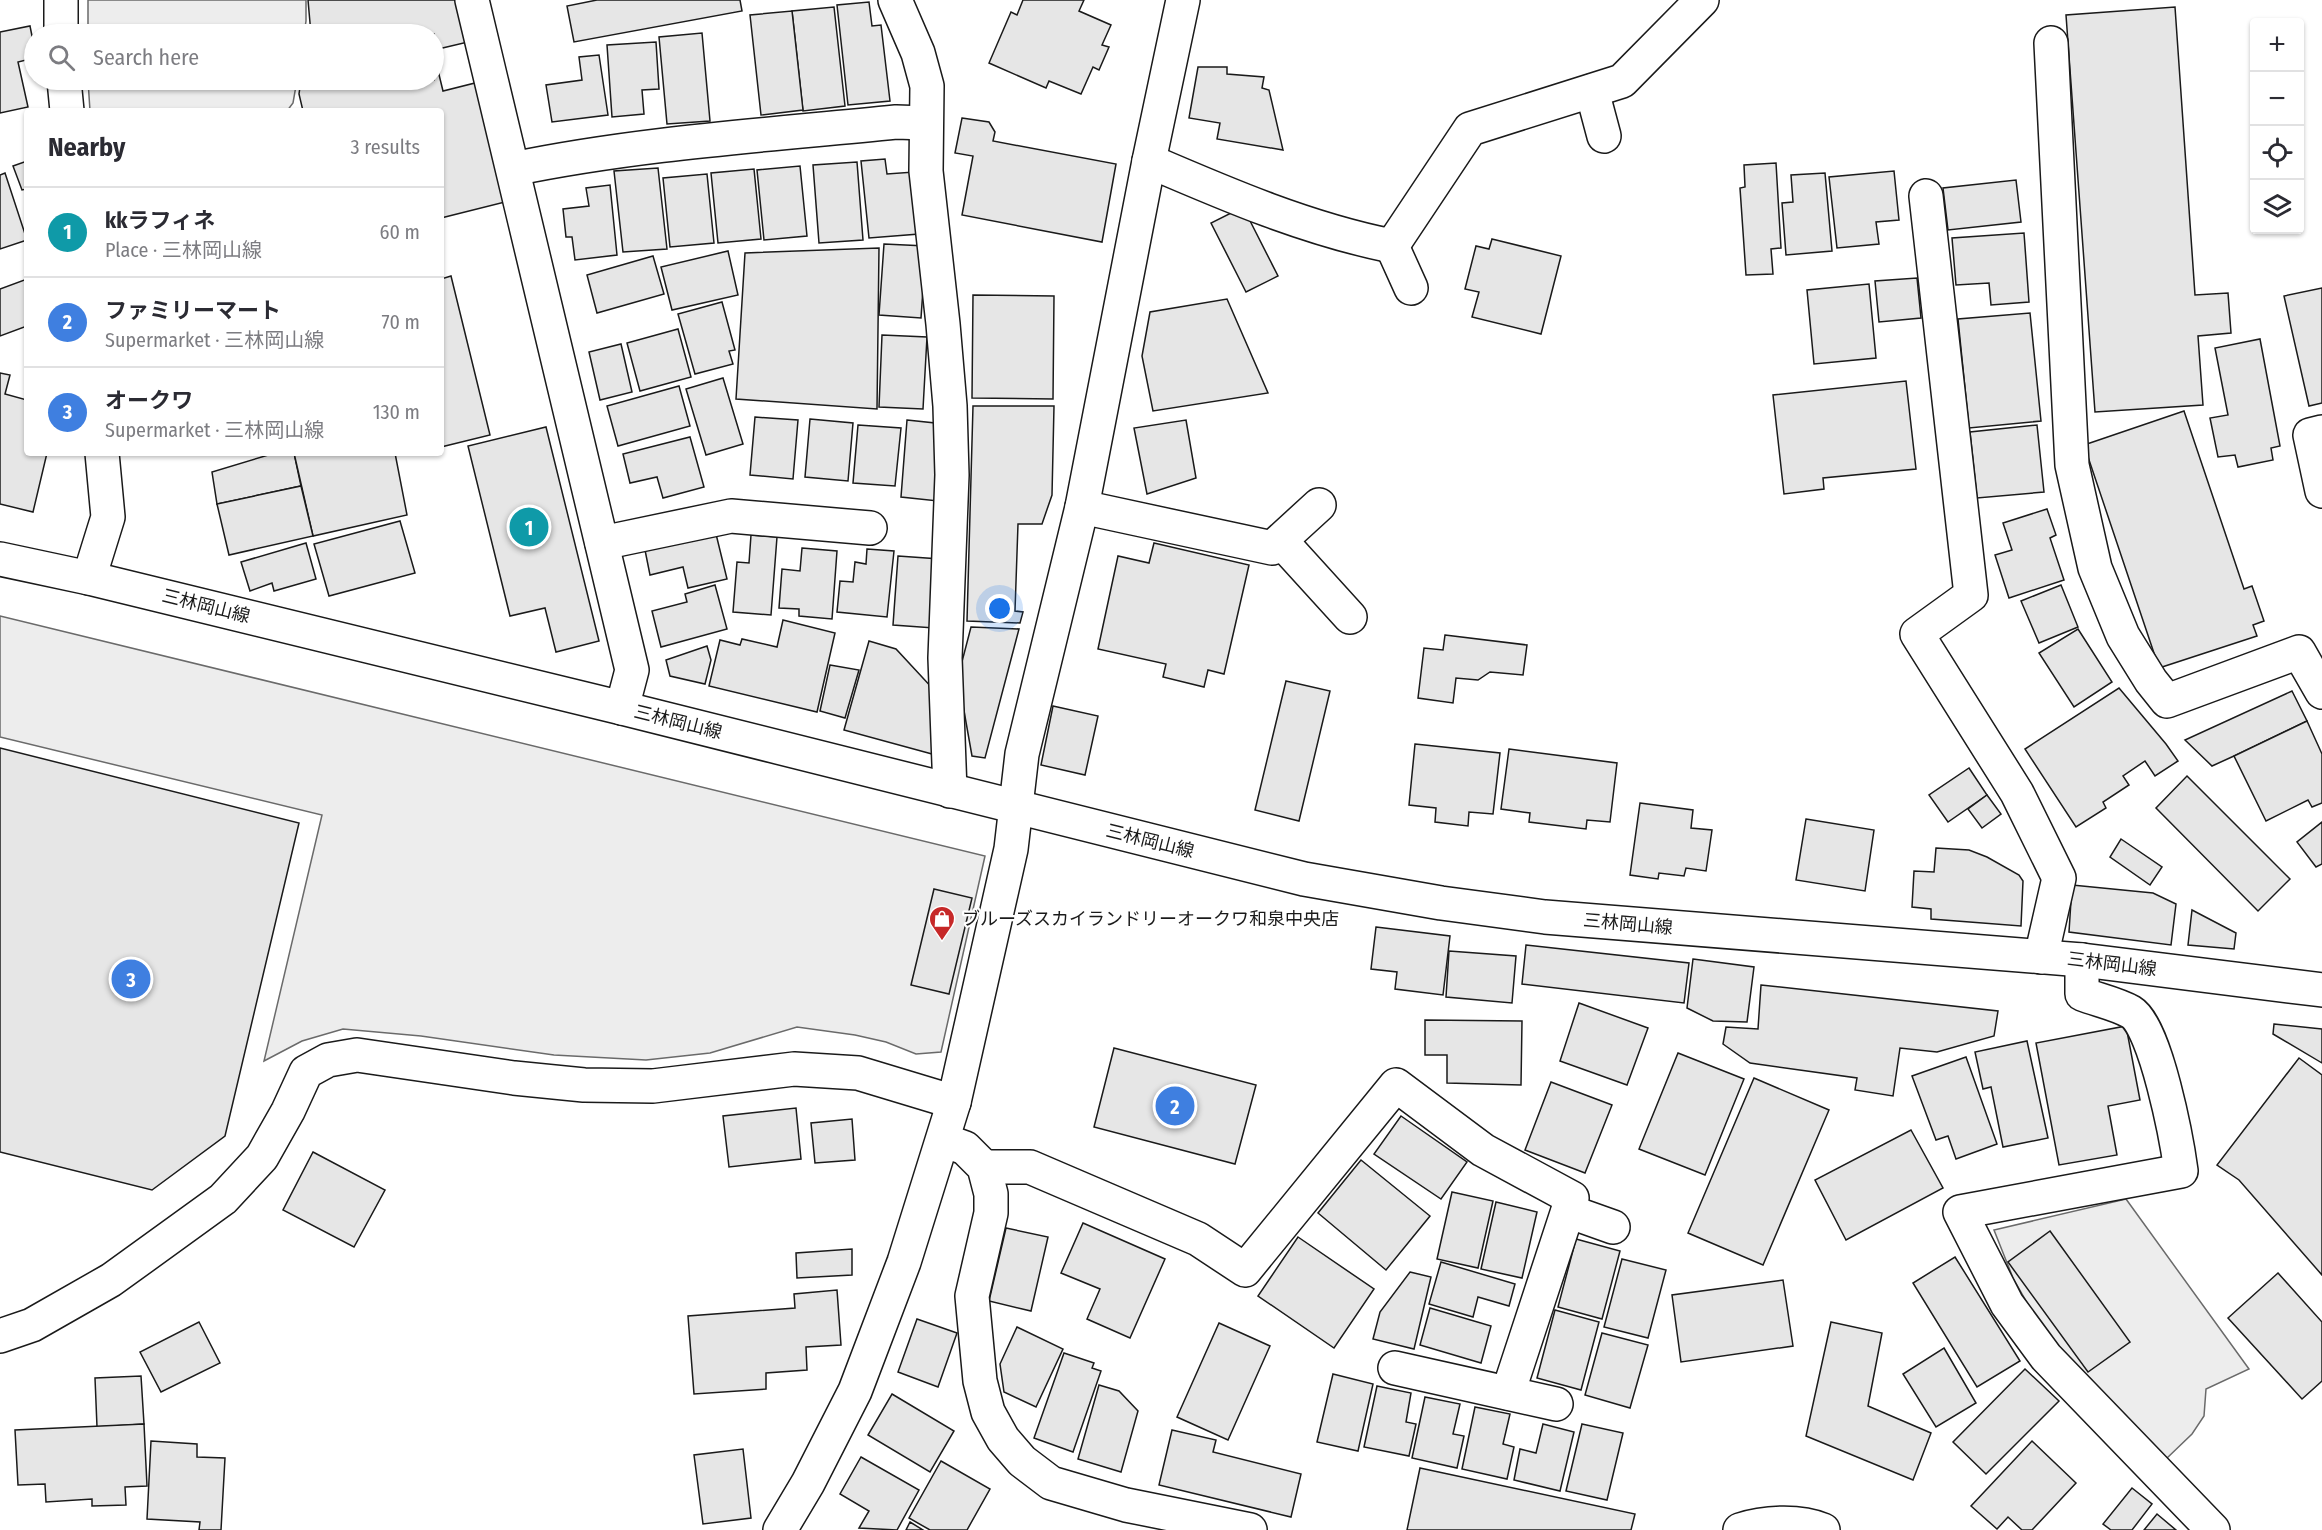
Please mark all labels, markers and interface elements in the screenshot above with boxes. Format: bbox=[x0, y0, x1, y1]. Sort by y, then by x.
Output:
map controls bbox=[2250, 18, 2304, 234]
button: + bbox=[2250, 18, 2304, 72]
search box bbox=[24, 24, 444, 90]
icon: search bbox=[45, 41, 78, 74]
text: Search here bbox=[93, 44, 199, 71]
button: − bbox=[2250, 72, 2304, 126]
button: locate bbox=[2250, 126, 2304, 180]
text: Nearby bbox=[48, 132, 125, 163]
text: 3 results bbox=[351, 135, 420, 159]
button: layers bbox=[2250, 180, 2304, 234]
text: kkラフィネ bbox=[105, 207, 215, 234]
text: 1 bbox=[63, 220, 72, 244]
text: 60 m bbox=[380, 220, 420, 244]
text: Place · 三林岡山線 bbox=[105, 238, 262, 262]
text: ファミリーマート bbox=[105, 297, 281, 324]
text: 2 bbox=[63, 310, 72, 334]
text: 70 m bbox=[382, 310, 420, 334]
text: Supermarket · 三林岡山線 bbox=[105, 328, 324, 352]
text: オークワ bbox=[105, 387, 193, 414]
text: 3 bbox=[63, 400, 72, 424]
text: 130 m bbox=[373, 400, 420, 424]
text: Supermarket · 三林岡山線 bbox=[105, 418, 324, 442]
pin: 1 bbox=[510, 504, 548, 550]
street label: 三林岡山線 bbox=[160, 584, 252, 628]
your location bbox=[985, 594, 1014, 623]
street label: 三林岡山線 bbox=[632, 700, 724, 744]
street label: 三林岡山線 bbox=[1104, 819, 1196, 863]
shop icon: ブルーズスカイランドリーオークワ和泉中央店 bbox=[927, 904, 957, 942]
place label: ブルーズスカイランドリーオークワ和泉中央店 bbox=[962, 908, 1339, 930]
street label: 三林岡山線 bbox=[1582, 909, 1674, 939]
street label: 三林岡山線 bbox=[2066, 948, 2158, 980]
pin: 3 bbox=[112, 956, 150, 1002]
pin: 2 bbox=[1156, 1084, 1194, 1128]

